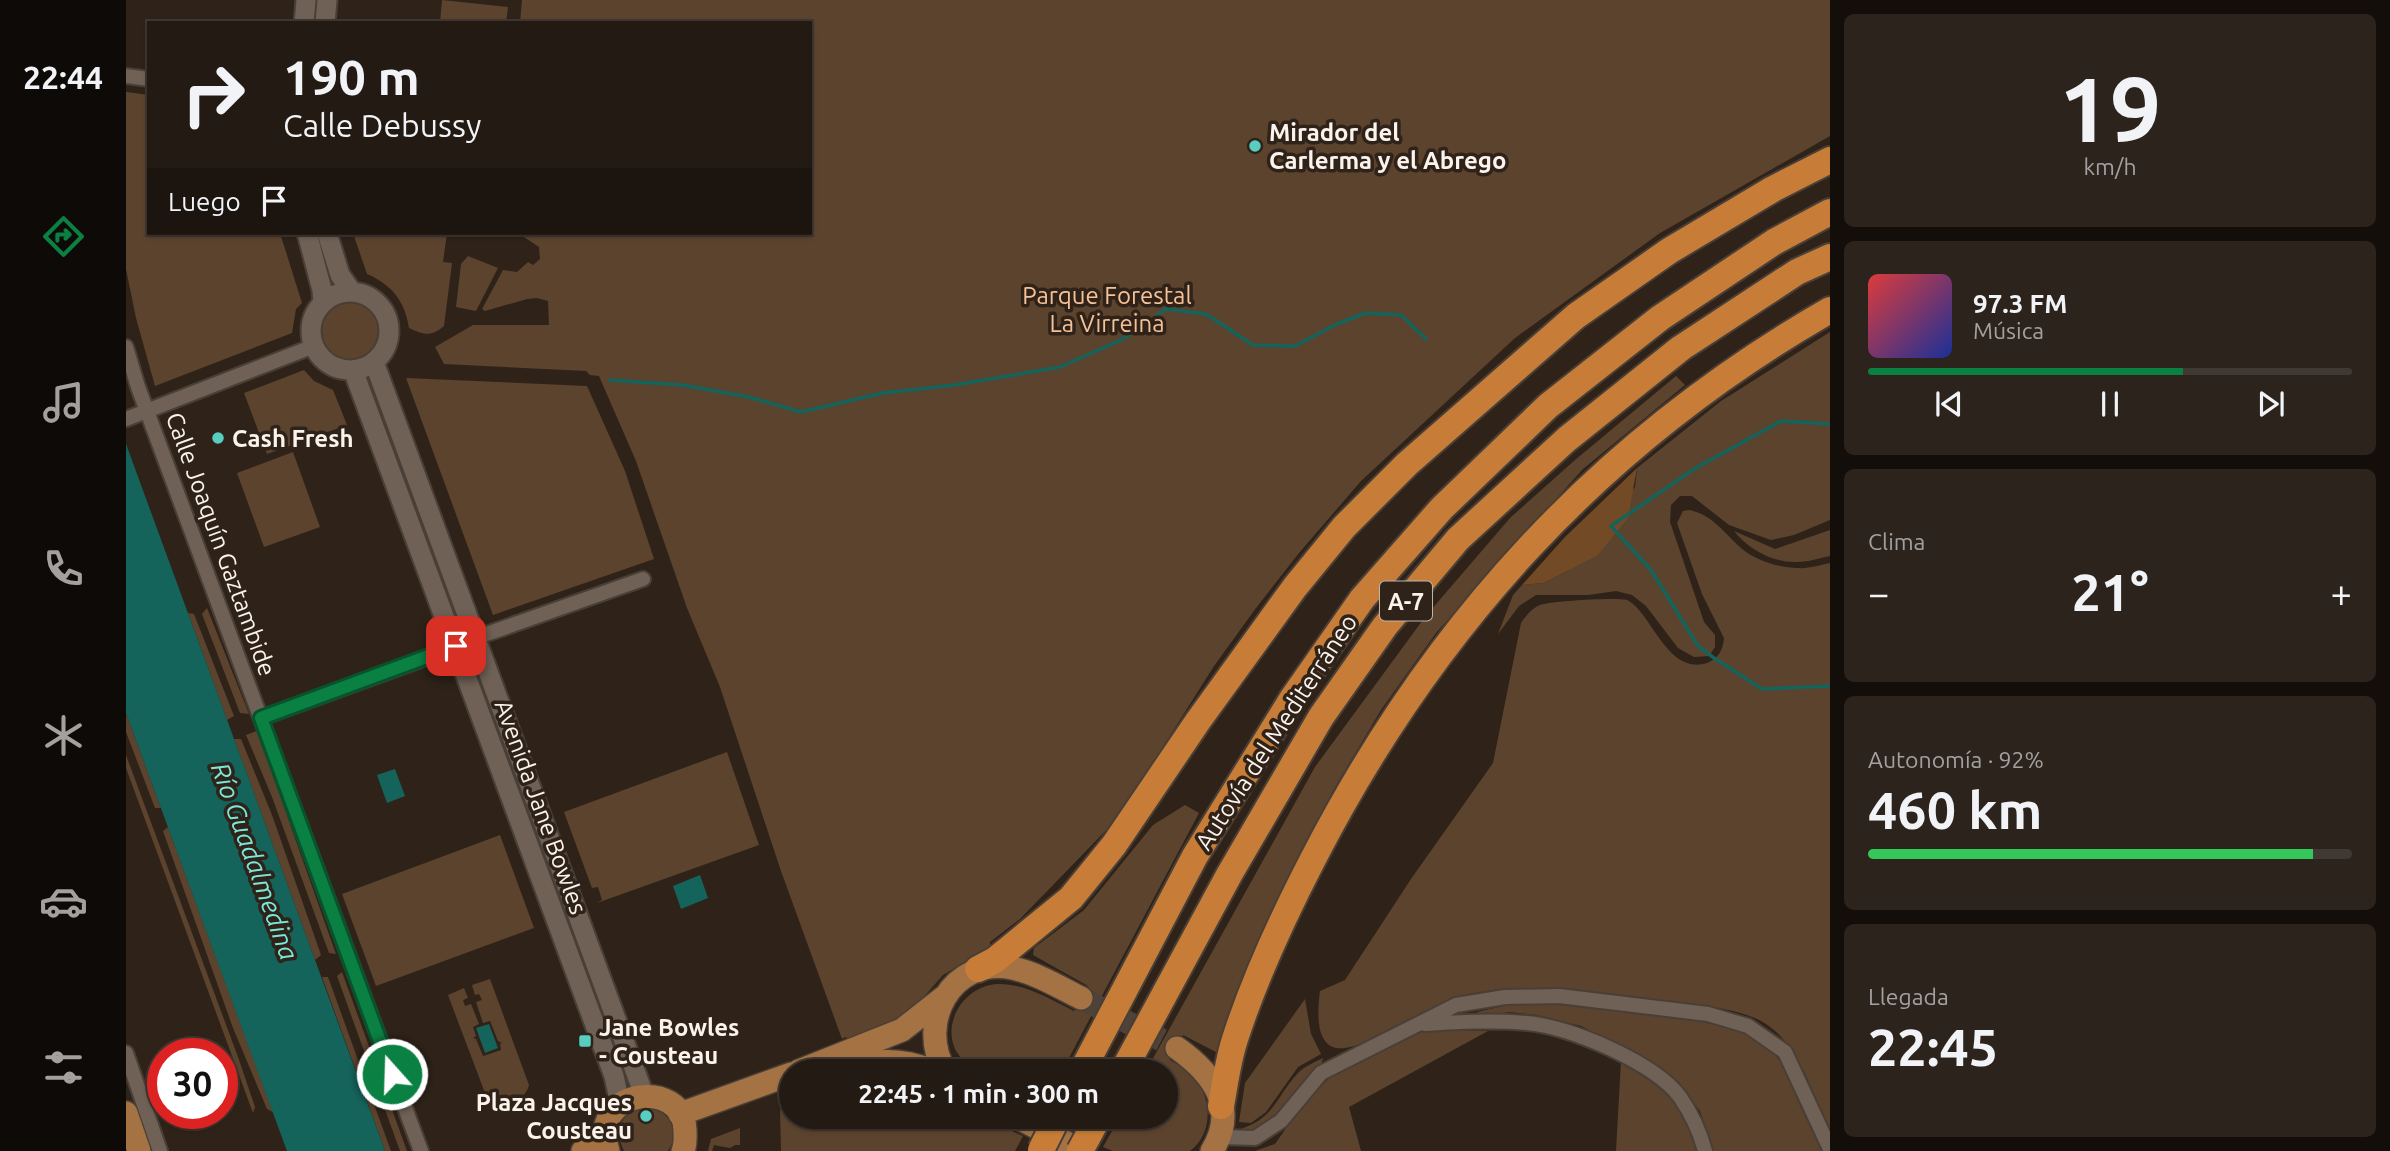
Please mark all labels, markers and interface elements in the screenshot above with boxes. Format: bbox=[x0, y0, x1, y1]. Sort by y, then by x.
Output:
icon: right bbox=[168, 49, 259, 140]
text: 190 m bbox=[283, 49, 420, 104]
text: 19 bbox=[2059, 57, 2161, 159]
text: 22:44 bbox=[23, 59, 103, 95]
text: Calle Debussy bbox=[283, 107, 481, 143]
place label: Mirador del Carlerma y el Abrego bbox=[1269, 119, 1506, 174]
marker: Mirador del Carlerma y el Abrego bbox=[1247, 138, 1263, 154]
text: km/h bbox=[2083, 154, 2137, 179]
icon: arrive bbox=[255, 182, 293, 220]
text: Luego bbox=[168, 187, 241, 216]
icon: directions bbox=[39, 212, 88, 261]
park label: Parque Forestal La Virreina bbox=[1022, 282, 1192, 337]
text: 97.3 FM bbox=[1973, 289, 2067, 318]
text: Música bbox=[1973, 318, 2044, 343]
icon: music bbox=[39, 378, 88, 427]
icon: previous bbox=[1930, 385, 1968, 423]
icon: pause bbox=[2091, 385, 2129, 423]
icon: next bbox=[2252, 385, 2290, 423]
street label: Calle Joaquín Gaztambide bbox=[161, 409, 281, 679]
place label: Cash Fresh bbox=[232, 425, 354, 452]
marker: Cash Fresh bbox=[210, 430, 226, 446]
text: Clima bbox=[1868, 529, 1925, 554]
icon: phone bbox=[39, 544, 88, 593]
text: 21° bbox=[2071, 563, 2149, 621]
text: − bbox=[1868, 572, 1889, 614]
text: + bbox=[2331, 572, 2352, 614]
road number: A-7 bbox=[1380, 582, 1432, 621]
street label: Autovía del Mediterráneo bbox=[1190, 609, 1362, 855]
pin bbox=[426, 616, 486, 676]
icon: arrive bbox=[437, 627, 475, 665]
street label: Avenida Jane Bowles bbox=[490, 696, 592, 918]
icon: climate bbox=[39, 711, 88, 760]
text: Autonomía · 92% bbox=[1868, 747, 2044, 772]
water label: Río Guadalmedina bbox=[206, 758, 304, 964]
text: 460 km bbox=[1868, 781, 2042, 839]
icon: car bbox=[39, 877, 88, 926]
text: Llegada bbox=[1868, 984, 1949, 1009]
place label: Jane Bowles - Cousteau bbox=[599, 1014, 739, 1069]
text: 22:45 bbox=[1868, 1018, 1998, 1076]
marker: Jane Bowles - Cousteau bbox=[577, 1033, 593, 1049]
position arrow bbox=[355, 1037, 429, 1111]
speed limit sign: 30 bbox=[147, 1038, 238, 1129]
icon: filters bbox=[39, 1043, 88, 1092]
text: 22:45 · 1 min · 300 m bbox=[858, 1079, 1099, 1108]
place label: Plaza Jacques Cousteau bbox=[476, 1089, 632, 1144]
marker: Plaza Jacques Cousteau bbox=[638, 1108, 654, 1124]

